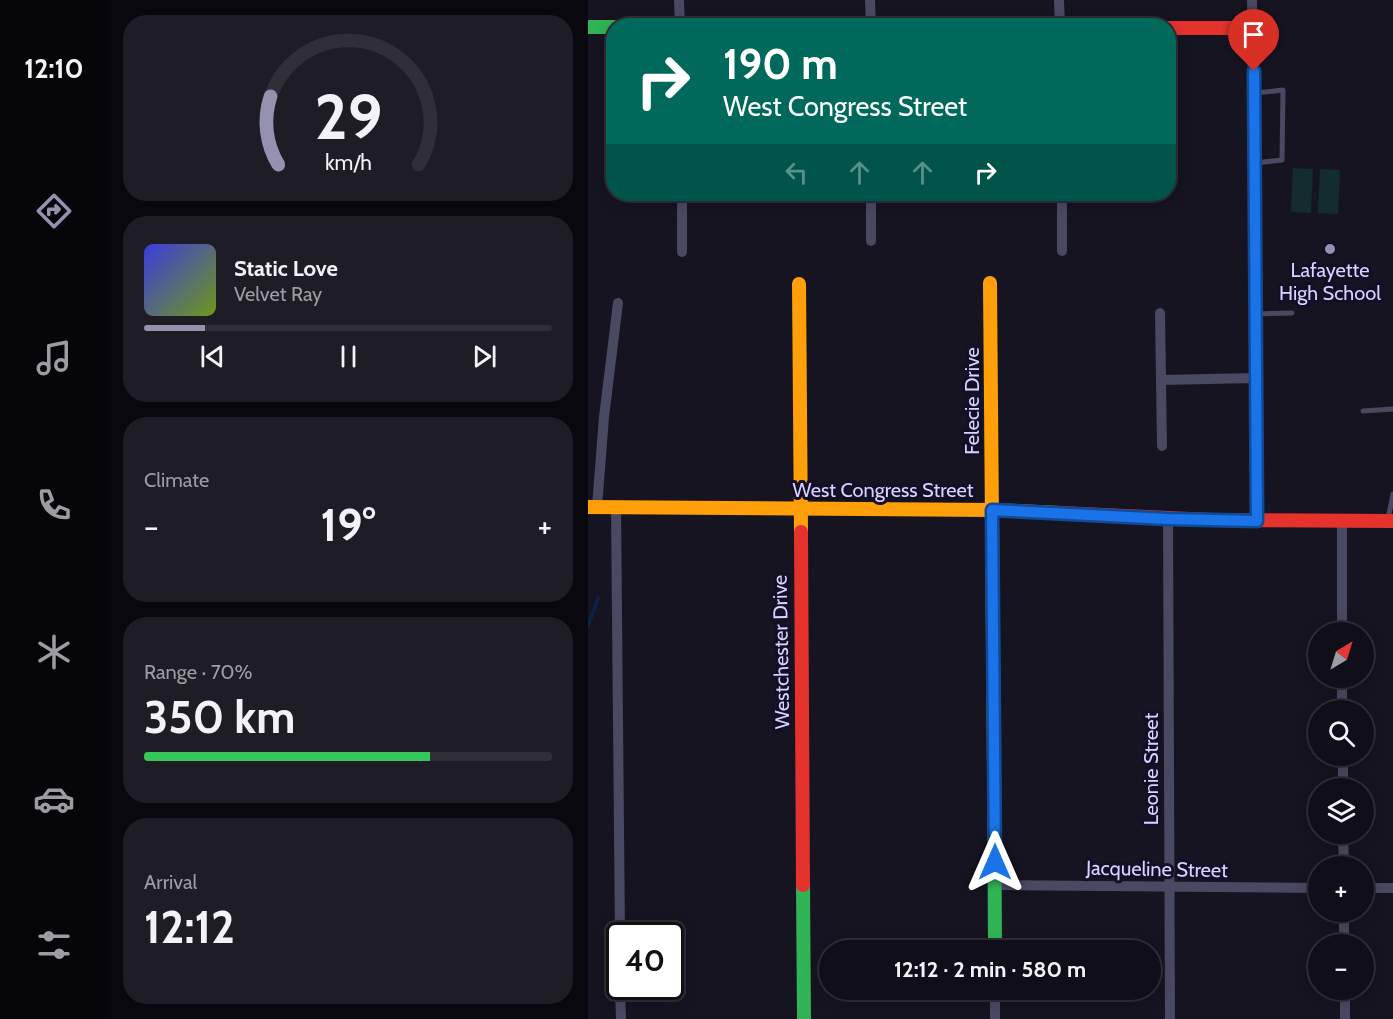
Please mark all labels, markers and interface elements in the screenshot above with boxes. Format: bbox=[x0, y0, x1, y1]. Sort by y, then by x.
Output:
pin bbox=[1228, 9, 1279, 71]
icon: arrive bbox=[1237, 18, 1270, 51]
text: 190 m bbox=[723, 38, 838, 90]
icon: right bbox=[624, 42, 702, 120]
text: 12:10 bbox=[24, 52, 84, 85]
text: 29 bbox=[314, 79, 382, 155]
text: West Congress Street bbox=[723, 90, 967, 123]
text: km/h bbox=[325, 149, 371, 175]
icon: left bbox=[780, 156, 813, 189]
icon: ahead bbox=[843, 156, 876, 189]
icon: ahead bbox=[906, 156, 939, 189]
icon: right bbox=[969, 156, 1002, 189]
icon: directions bbox=[33, 190, 75, 232]
marker: Lafayette High School bbox=[1323, 242, 1337, 256]
text: Static Love bbox=[234, 255, 338, 282]
place label: Lafayette High School bbox=[1279, 258, 1381, 305]
text: Velvet Ray bbox=[234, 282, 322, 306]
icon: music bbox=[33, 337, 75, 379]
icon: previous bbox=[196, 340, 229, 373]
icon: pause bbox=[332, 340, 365, 373]
icon: next bbox=[468, 340, 501, 373]
street label: Felecie Drive bbox=[960, 347, 984, 455]
text: Climate bbox=[144, 468, 209, 492]
street label: West Congress Street bbox=[793, 478, 974, 502]
icon: phone bbox=[33, 484, 75, 526]
text: 19° bbox=[321, 498, 375, 552]
text: − bbox=[144, 506, 159, 546]
text: + bbox=[537, 506, 552, 546]
street label: Westchester Drive bbox=[768, 575, 794, 729]
north arrow bbox=[1308, 622, 1374, 688]
map controls bbox=[1308, 622, 1374, 1000]
icon: climate bbox=[33, 631, 75, 673]
text: Range · 70% bbox=[144, 660, 253, 684]
text: 350 km bbox=[144, 690, 295, 744]
button: search bbox=[1308, 700, 1374, 766]
street label: Leonie Street bbox=[1139, 712, 1163, 825]
icon: car bbox=[33, 778, 75, 820]
button: layers bbox=[1308, 778, 1374, 844]
position arrow bbox=[963, 830, 1027, 894]
street label: Jacqueline Street bbox=[1085, 856, 1228, 882]
button: + bbox=[1308, 856, 1374, 922]
text: Arrival bbox=[144, 870, 197, 894]
text: 12:12 bbox=[144, 900, 235, 954]
speed limit sign: 40 bbox=[606, 922, 684, 1000]
icon: filters bbox=[33, 924, 75, 966]
button: − bbox=[1308, 934, 1374, 1000]
text: 12:12 · 2 min · 580 m bbox=[894, 956, 1086, 983]

